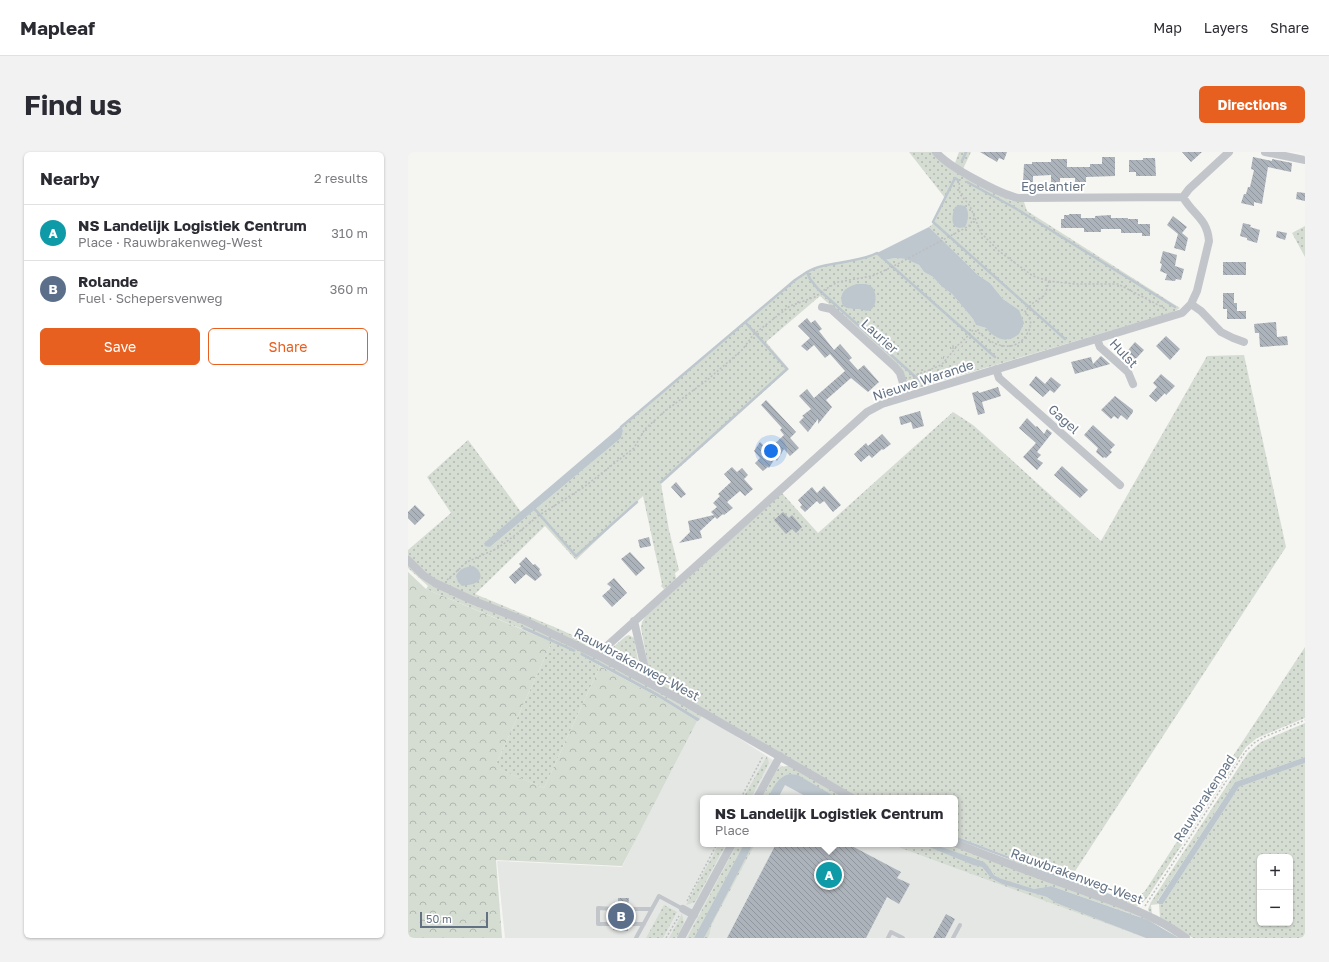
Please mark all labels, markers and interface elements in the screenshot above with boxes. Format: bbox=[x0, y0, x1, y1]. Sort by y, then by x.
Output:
text: Mapleaf bbox=[20, 16, 95, 39]
text: Map bbox=[1153, 19, 1182, 36]
text: Layers bbox=[1204, 19, 1248, 36]
text: Share bbox=[1270, 19, 1309, 36]
button: Directions bbox=[1199, 86, 1305, 123]
text: Find us bbox=[24, 88, 122, 121]
text: Nearby bbox=[40, 168, 100, 189]
text: 2 results bbox=[314, 170, 368, 186]
street label: Egelantier bbox=[1021, 178, 1085, 194]
text: NS Landelijk Logistiek Centrum bbox=[78, 216, 307, 234]
text: A bbox=[48, 225, 58, 241]
text: 310 m bbox=[331, 225, 368, 241]
text: Place · Rauwbrakenweg-West bbox=[78, 234, 263, 250]
text: Rolande bbox=[78, 272, 138, 290]
text: B bbox=[48, 281, 58, 297]
text: 360 m bbox=[330, 281, 368, 297]
text: Fuel · Schepersvenweg bbox=[78, 290, 223, 306]
street label: Laurier bbox=[858, 315, 902, 357]
button: Save bbox=[40, 328, 200, 365]
button: Share bbox=[208, 328, 368, 365]
street label: Hulst bbox=[1107, 335, 1141, 371]
street label: Nieuwe Warande bbox=[871, 356, 975, 404]
street label: Gagel bbox=[1045, 401, 1083, 437]
your location bbox=[761, 441, 781, 461]
street label: Rauwbrakenweg-West bbox=[572, 624, 702, 704]
street label: Rauwbrakenpad bbox=[1170, 751, 1238, 845]
popup bbox=[700, 795, 958, 847]
text: NS Landelijk Logistiek Centrum bbox=[715, 804, 943, 822]
text: Place bbox=[715, 822, 749, 838]
street label: Rauwbrakenweg-West bbox=[1009, 845, 1145, 907]
map controls bbox=[1257, 854, 1293, 926]
button: + bbox=[1257, 854, 1293, 890]
pin: A bbox=[816, 860, 842, 890]
button: − bbox=[1257, 890, 1293, 926]
pin: B bbox=[608, 901, 634, 931]
scale bar bbox=[420, 910, 488, 929]
text: 50 m bbox=[426, 912, 452, 925]

